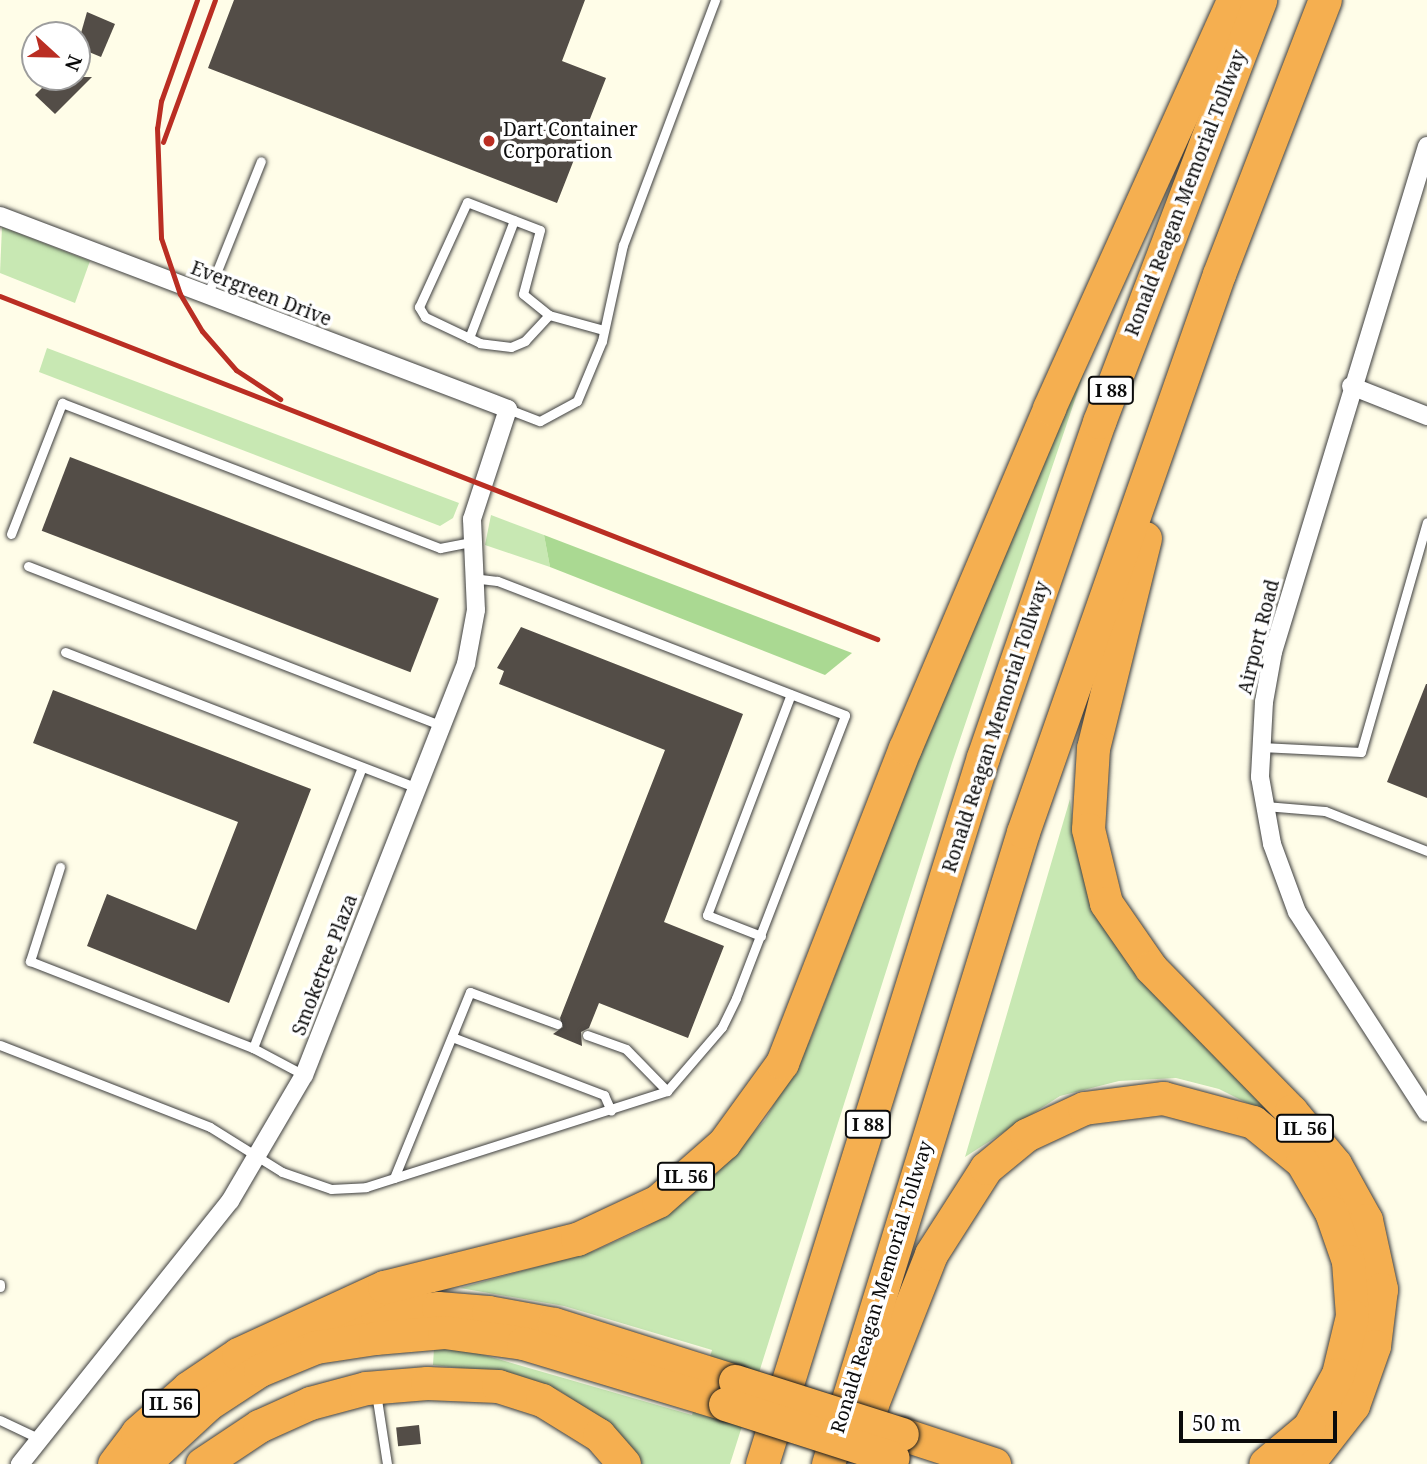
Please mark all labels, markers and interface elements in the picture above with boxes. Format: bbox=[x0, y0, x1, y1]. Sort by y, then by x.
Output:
north arrow bbox=[21, 21, 91, 91]
street label: Ronald Reagan Memorial Tollway bbox=[1121, 47, 1251, 339]
text: N bbox=[59, 51, 88, 75]
place label: Dart Container Corporation bbox=[503, 119, 638, 163]
marker: Dart Container Corporation bbox=[481, 133, 497, 149]
street label: Evergreen Drive bbox=[188, 257, 334, 331]
road number: I 88 bbox=[1086, 376, 1136, 404]
street label: Airport Road bbox=[1234, 577, 1284, 697]
street label: Ronald Reagan Memorial Tollway bbox=[938, 579, 1054, 875]
street label: Smoketree Plaza bbox=[288, 891, 362, 1039]
road number: I 88 bbox=[844, 1110, 892, 1139]
road number: IL 56 bbox=[1275, 1114, 1335, 1142]
street label: Ronald Reagan Memorial Tollway bbox=[827, 1138, 937, 1436]
road number: IL 56 bbox=[656, 1162, 716, 1190]
road number: IL 56 bbox=[141, 1388, 201, 1418]
scale bar bbox=[1182, 1398, 1340, 1442]
text: 50 m bbox=[1192, 1409, 1241, 1437]

